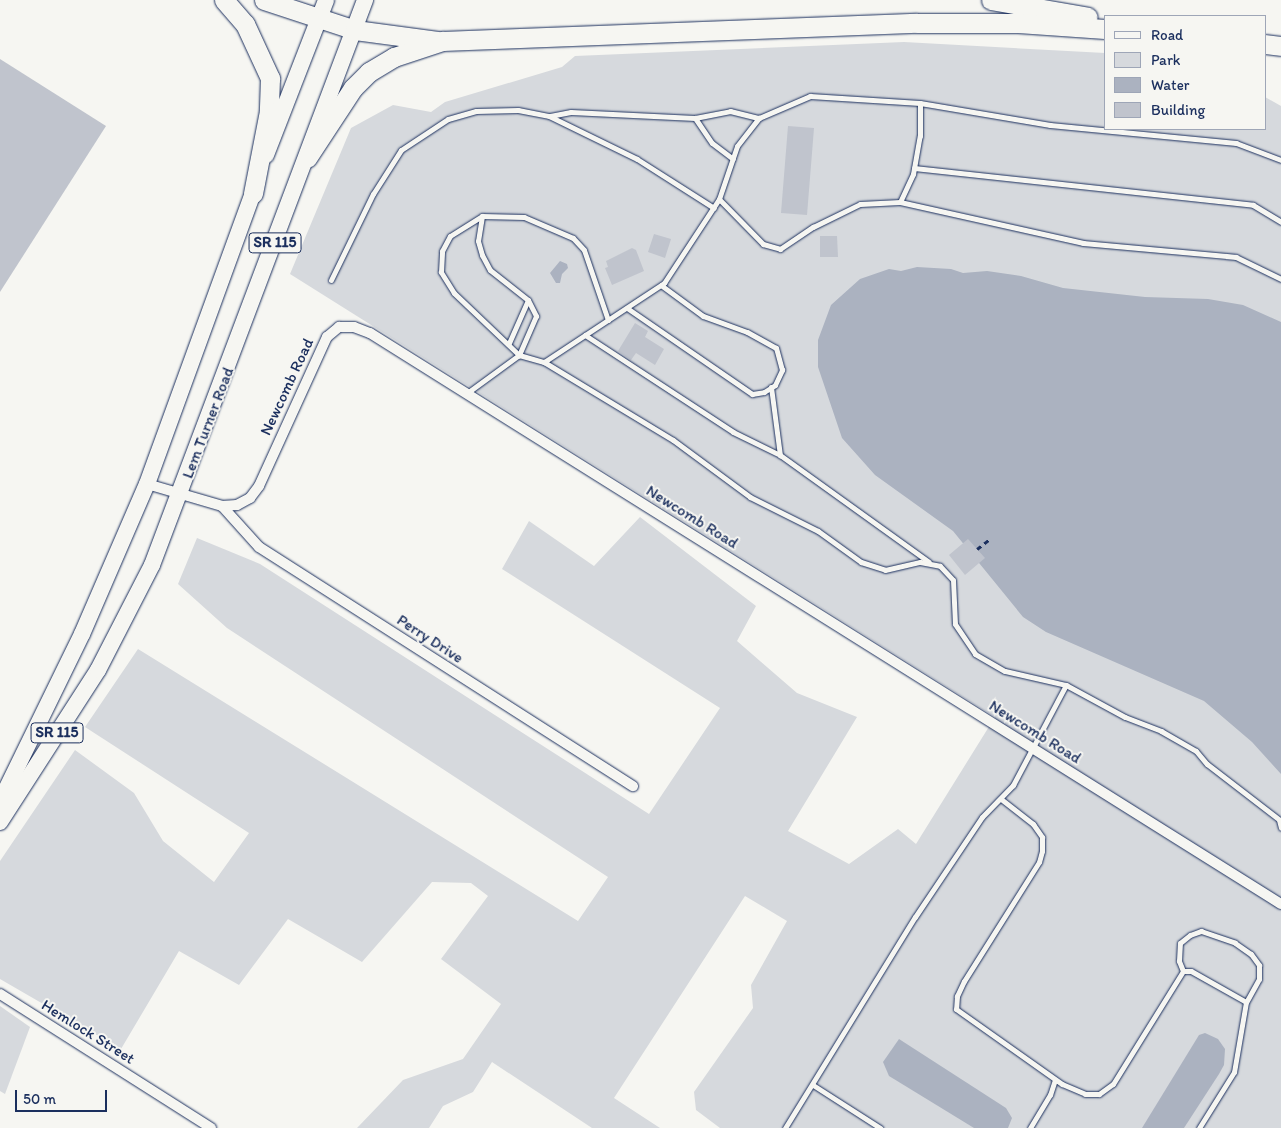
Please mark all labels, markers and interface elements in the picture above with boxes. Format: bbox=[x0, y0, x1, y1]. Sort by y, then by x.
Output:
legend bbox=[1104, 15, 1266, 130]
text: Road bbox=[1151, 26, 1183, 44]
text: Park bbox=[1151, 51, 1181, 69]
text: Water bbox=[1151, 76, 1189, 94]
text: Building bbox=[1151, 101, 1205, 119]
road number: SR 115 bbox=[248, 230, 302, 256]
street label: Newcomb Road bbox=[256, 336, 318, 438]
street label: Lem Turner Road bbox=[178, 365, 238, 481]
street label: Newcomb Road bbox=[643, 481, 741, 553]
street label: Perry Drive bbox=[393, 610, 467, 668]
street label: Newcomb Road bbox=[986, 696, 1084, 768]
road number: SR 115 bbox=[30, 720, 84, 746]
street label: Hemlock Street bbox=[38, 996, 138, 1068]
scale bar bbox=[18, 1080, 110, 1112]
text: 50 m bbox=[23, 1090, 56, 1108]

